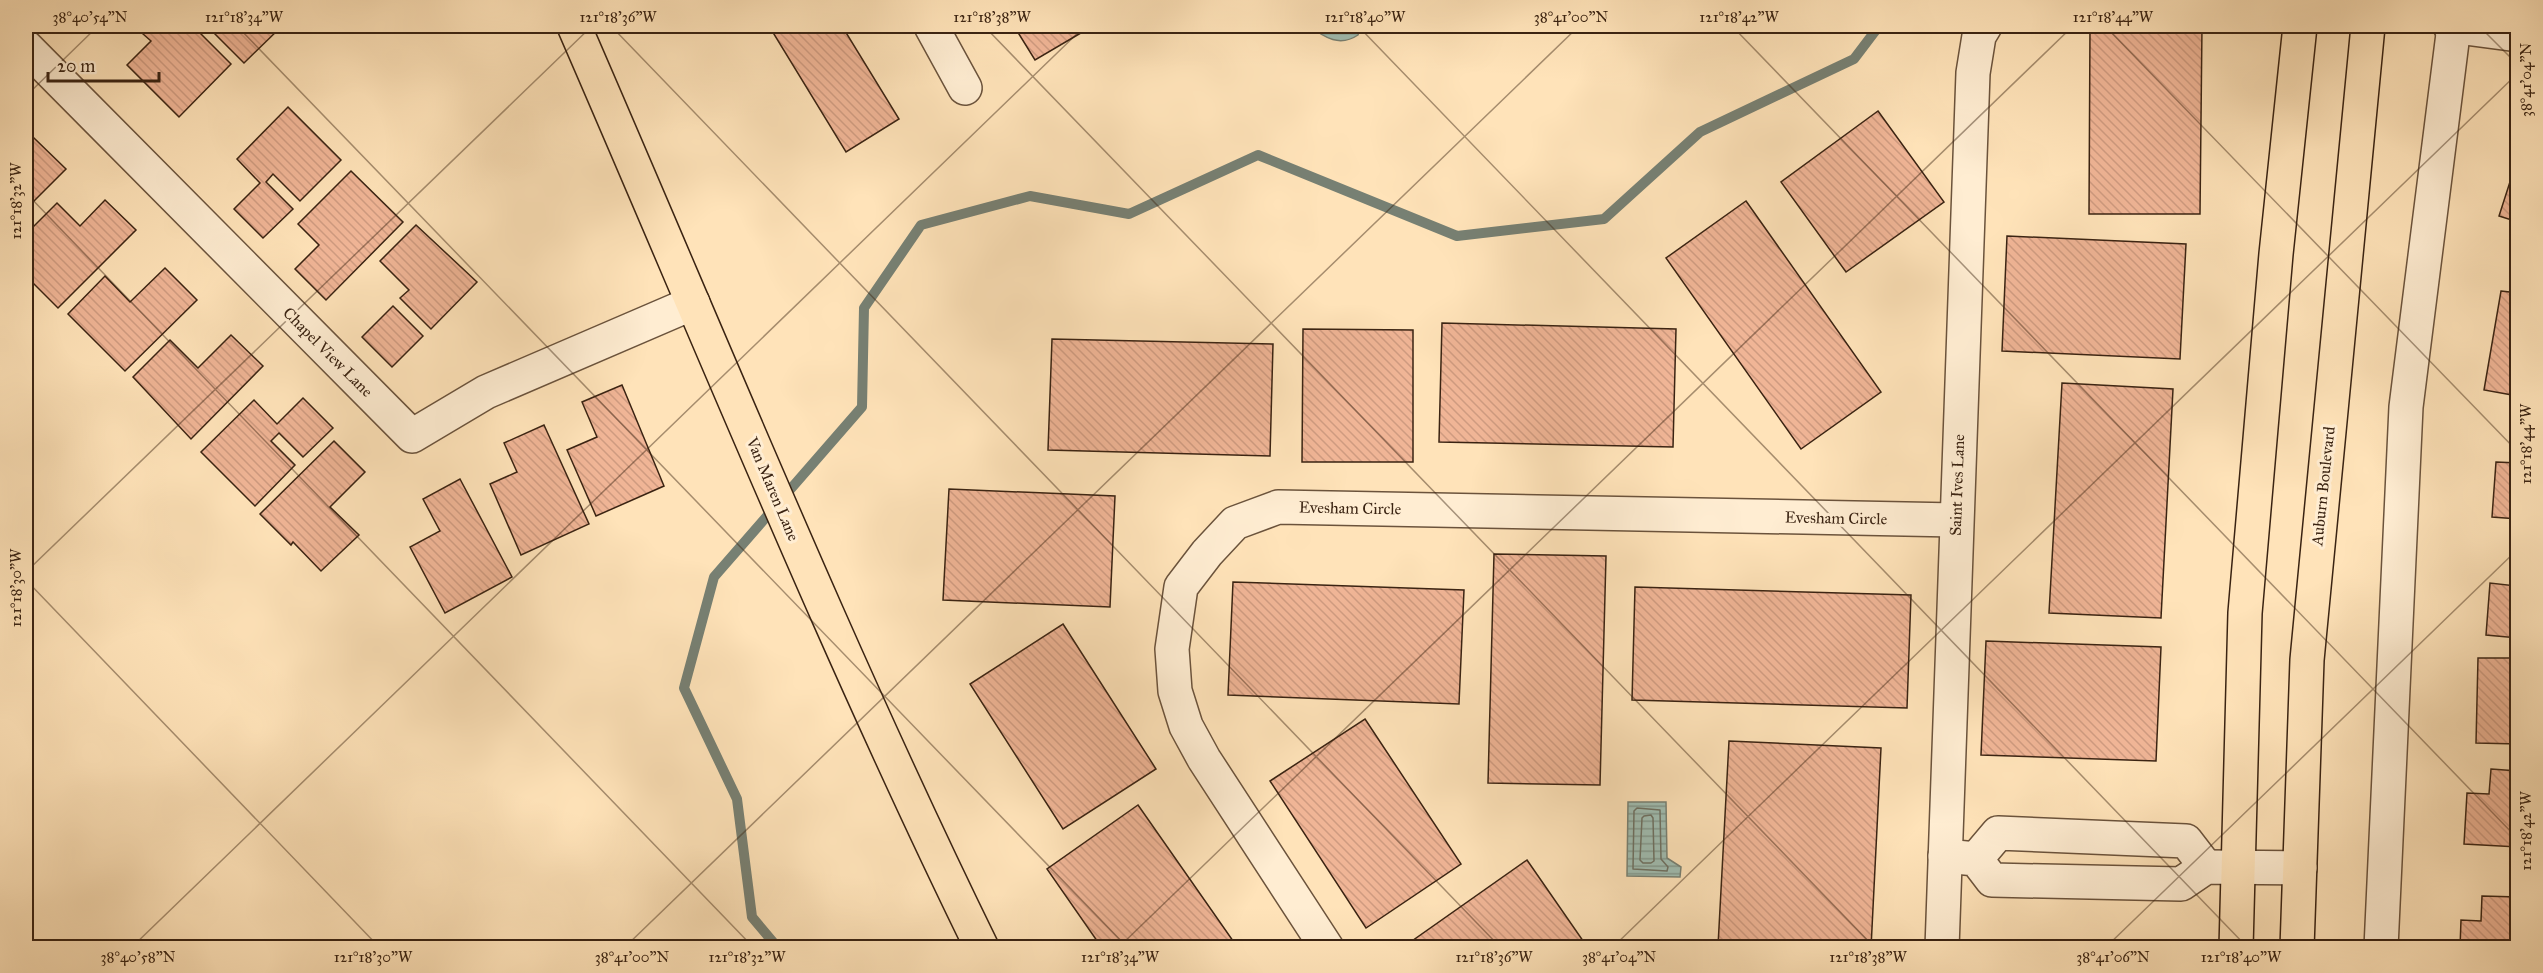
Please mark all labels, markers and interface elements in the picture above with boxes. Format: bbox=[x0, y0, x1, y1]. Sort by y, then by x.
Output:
text: 38°40'54"N bbox=[53, 8, 128, 26]
text: 121°18'34"W bbox=[205, 8, 284, 26]
text: 121°18'36"W bbox=[579, 8, 657, 26]
text: 121°18'38"W bbox=[953, 8, 1032, 26]
text: 121°18'40"W bbox=[1325, 8, 1406, 26]
text: 38°41'00"N bbox=[1534, 8, 1609, 26]
text: 121°18'42"W bbox=[1699, 8, 1779, 26]
text: 121°18'44"W bbox=[2073, 8, 2154, 26]
text: 38°41'04"N bbox=[2517, 43, 2535, 117]
scale bar bbox=[48, 45, 159, 83]
text: 20 m bbox=[57, 55, 95, 77]
text: 121°18'32"W bbox=[7, 162, 25, 239]
street label: Chapel View Lane bbox=[279, 303, 377, 401]
text: 121°18'44"W bbox=[2517, 403, 2535, 484]
street label: Auburn Boulevard bbox=[2307, 425, 2339, 548]
street label: Van Maren Lane bbox=[742, 433, 803, 544]
street label: Saint Ives Lane bbox=[1946, 433, 1968, 536]
street label: Evesham Circle bbox=[1299, 498, 1402, 518]
street label: Evesham Circle bbox=[1785, 508, 1888, 528]
text: 121°18'30"W bbox=[7, 548, 25, 627]
text: 121°18'42"W bbox=[2517, 791, 2535, 871]
text: 38°40'58"N bbox=[101, 948, 176, 966]
text: 121°18'30"W bbox=[334, 948, 413, 966]
text: 38°41'00"N bbox=[595, 948, 670, 966]
text: 121°18'32"W bbox=[709, 948, 786, 966]
text: 121°18'34"W bbox=[1081, 948, 1160, 966]
text: 121°18'36"W bbox=[1455, 948, 1533, 966]
text: 38°41'04"N bbox=[1582, 948, 1656, 966]
text: 121°18'38"W bbox=[1829, 948, 1908, 966]
text: 38°41'06"N bbox=[2076, 948, 2150, 966]
text: 121°18'40"W bbox=[2201, 948, 2282, 966]

